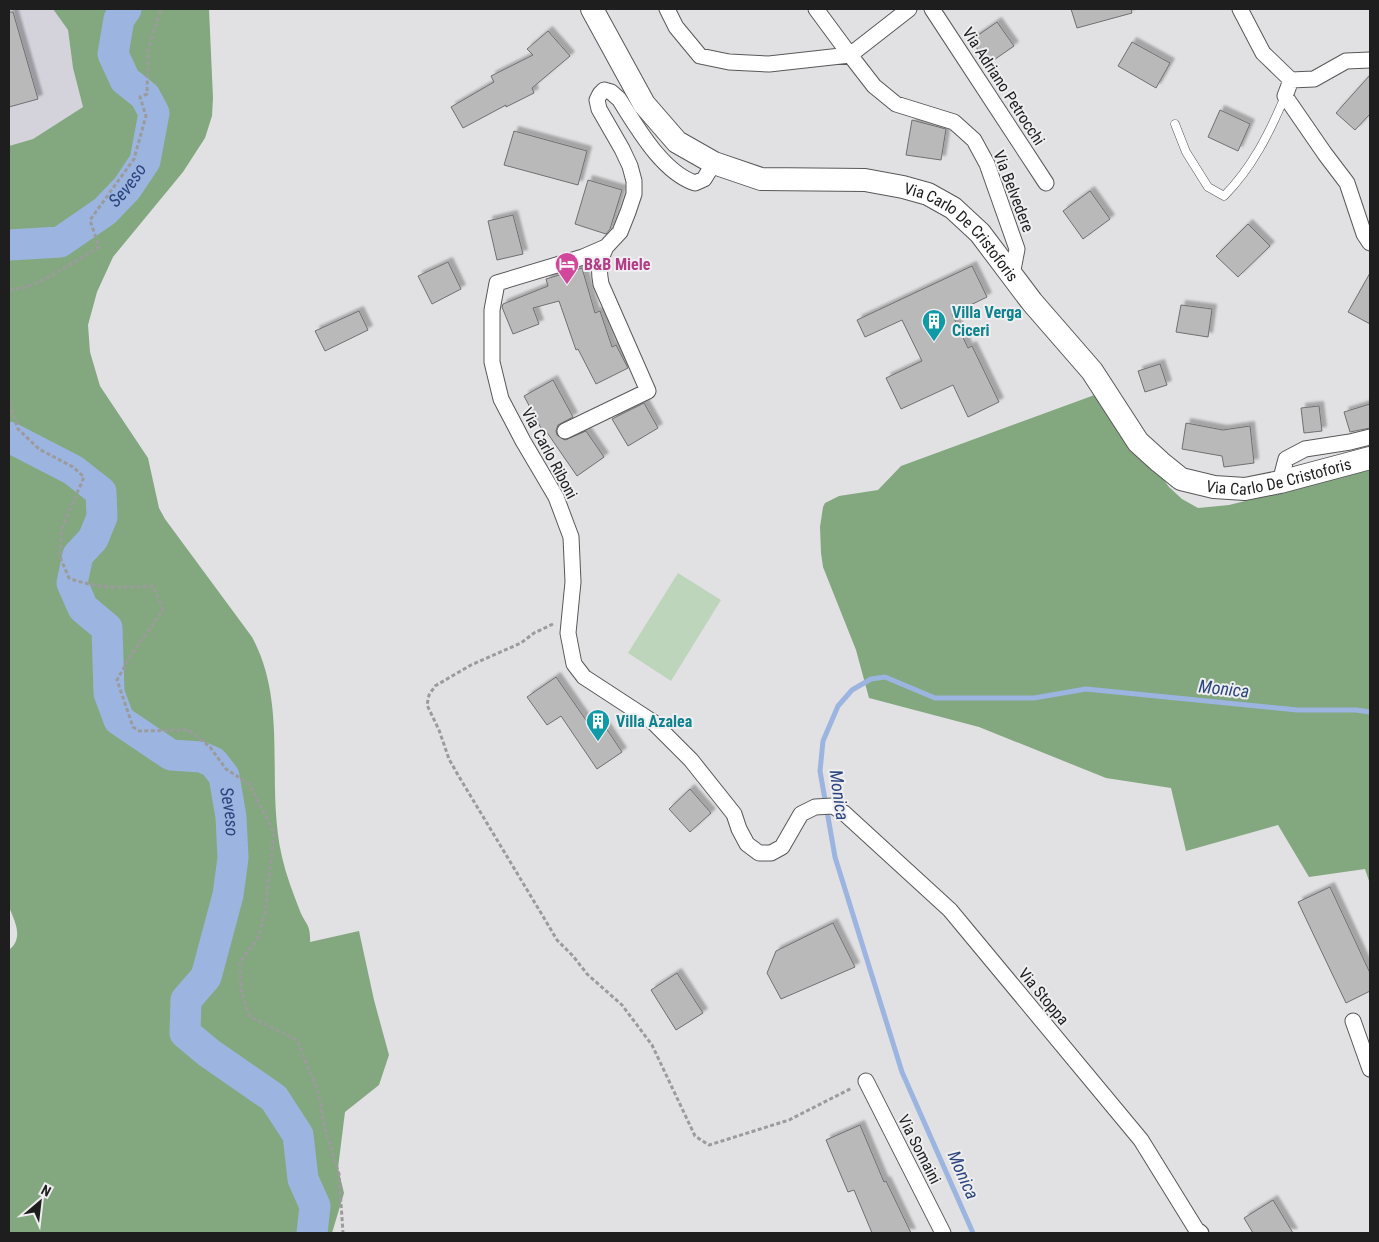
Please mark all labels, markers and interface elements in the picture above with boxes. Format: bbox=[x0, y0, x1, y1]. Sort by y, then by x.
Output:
street label: Via Adriano Petrocchi bbox=[958, 24, 1049, 149]
street label: Via Belvedere bbox=[989, 148, 1038, 235]
water label: Seveso bbox=[104, 159, 150, 211]
street label: Via Carlo De Cristoforis bbox=[902, 179, 1022, 285]
hotel icon: B&B Miele bbox=[554, 251, 580, 285]
place label: B&B Miele bbox=[584, 255, 651, 274]
place label: Villa Verga Ciceri bbox=[952, 303, 1022, 340]
building icon: Villa Verga Ciceri bbox=[921, 308, 947, 342]
street label: Via Carlo Riboni bbox=[518, 404, 582, 502]
street label: Via Carlo De Cristoforis bbox=[1204, 454, 1353, 499]
water label: Monica bbox=[1198, 675, 1250, 702]
building icon: Villa Azalea bbox=[585, 708, 611, 742]
place label: Villa Azalea bbox=[616, 712, 693, 731]
water label: Monica bbox=[826, 768, 853, 822]
water label: Seveso bbox=[216, 785, 243, 837]
street label: Via Stoppa bbox=[1014, 964, 1073, 1029]
street label: Via Somaini bbox=[894, 1111, 945, 1187]
water label: Monica bbox=[944, 1147, 983, 1202]
north arrow bbox=[15, 1177, 65, 1227]
text: N bbox=[39, 1181, 54, 1200]

